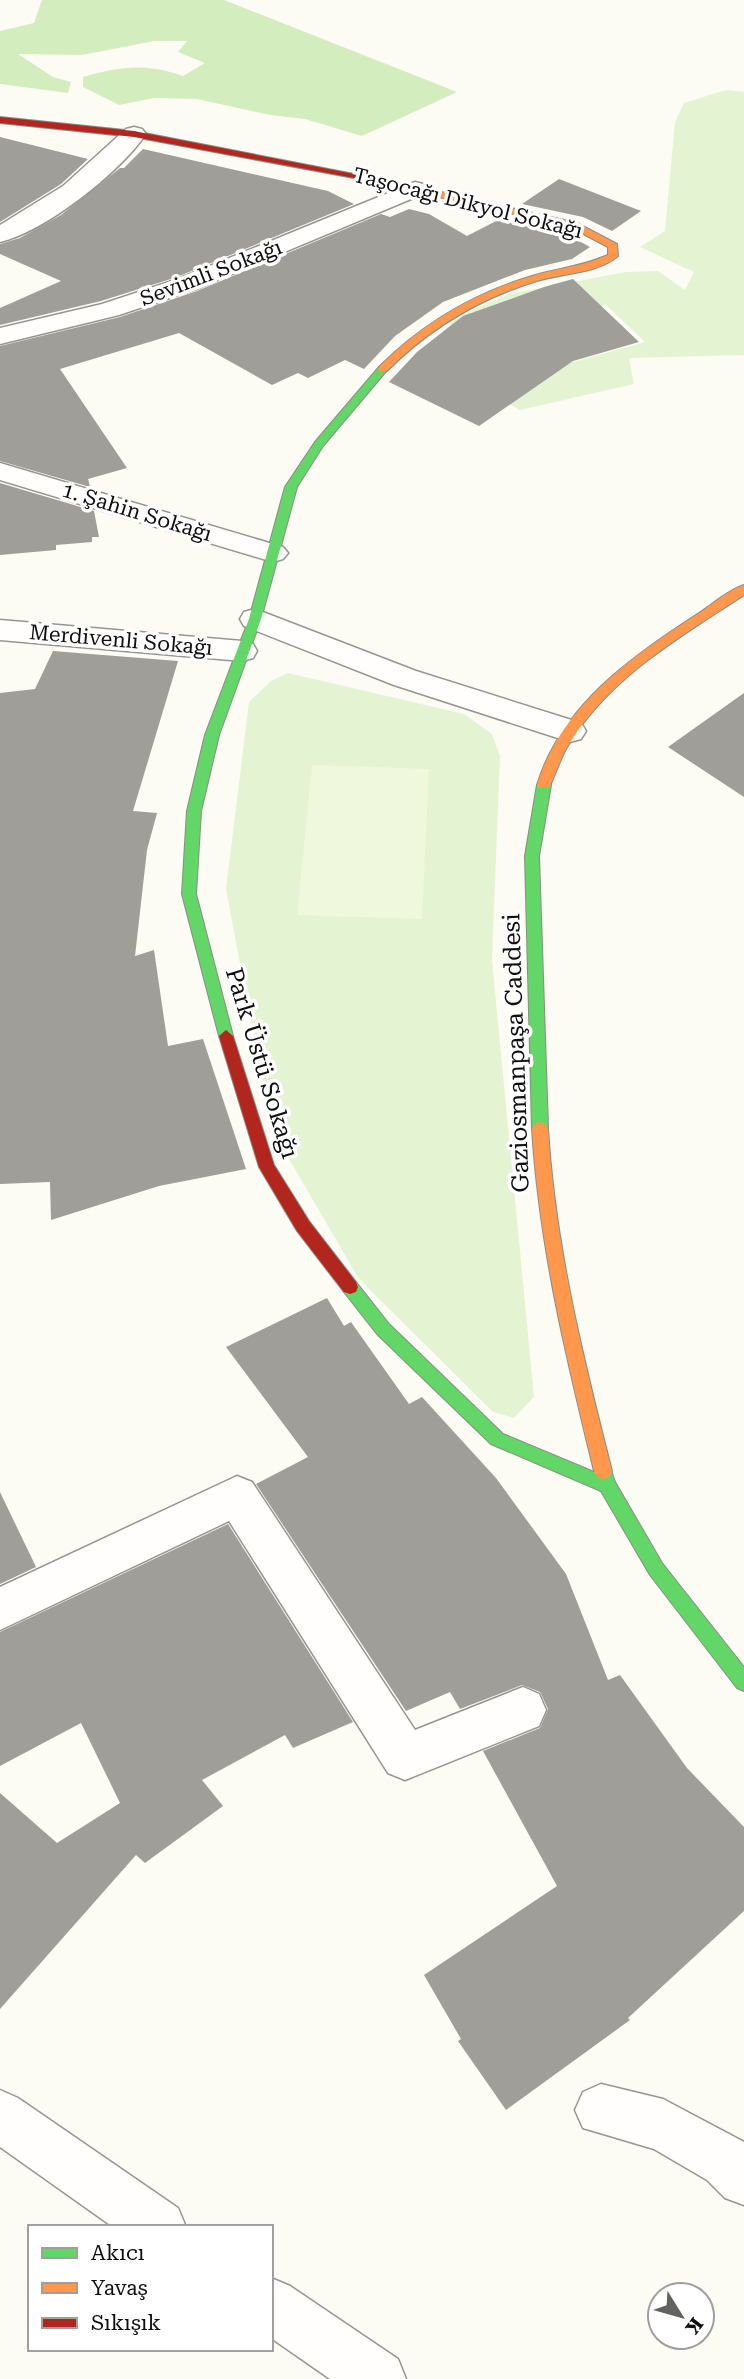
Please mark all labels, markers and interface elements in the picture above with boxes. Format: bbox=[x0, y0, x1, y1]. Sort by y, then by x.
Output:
street label: Taşocağı Dikyol Sokağı bbox=[351, 163, 585, 243]
street label: Sevimli Sokağı bbox=[137, 235, 286, 311]
street label: 1. Şahin Sokağı bbox=[59, 478, 215, 546]
street label: Merdivenli Sokağı bbox=[28, 620, 214, 660]
street label: Gaziosmanpaşa Caddesi bbox=[497, 913, 535, 1193]
street label: Park Üstü Sokağı bbox=[220, 964, 305, 1162]
legend bbox=[28, 2225, 273, 2351]
text: Akıcı bbox=[91, 2241, 145, 2265]
text: Yavaş bbox=[91, 2276, 148, 2300]
north arrow bbox=[646, 2281, 716, 2351]
text: Sıkışık bbox=[91, 2311, 161, 2335]
text: K bbox=[680, 2313, 708, 2339]

